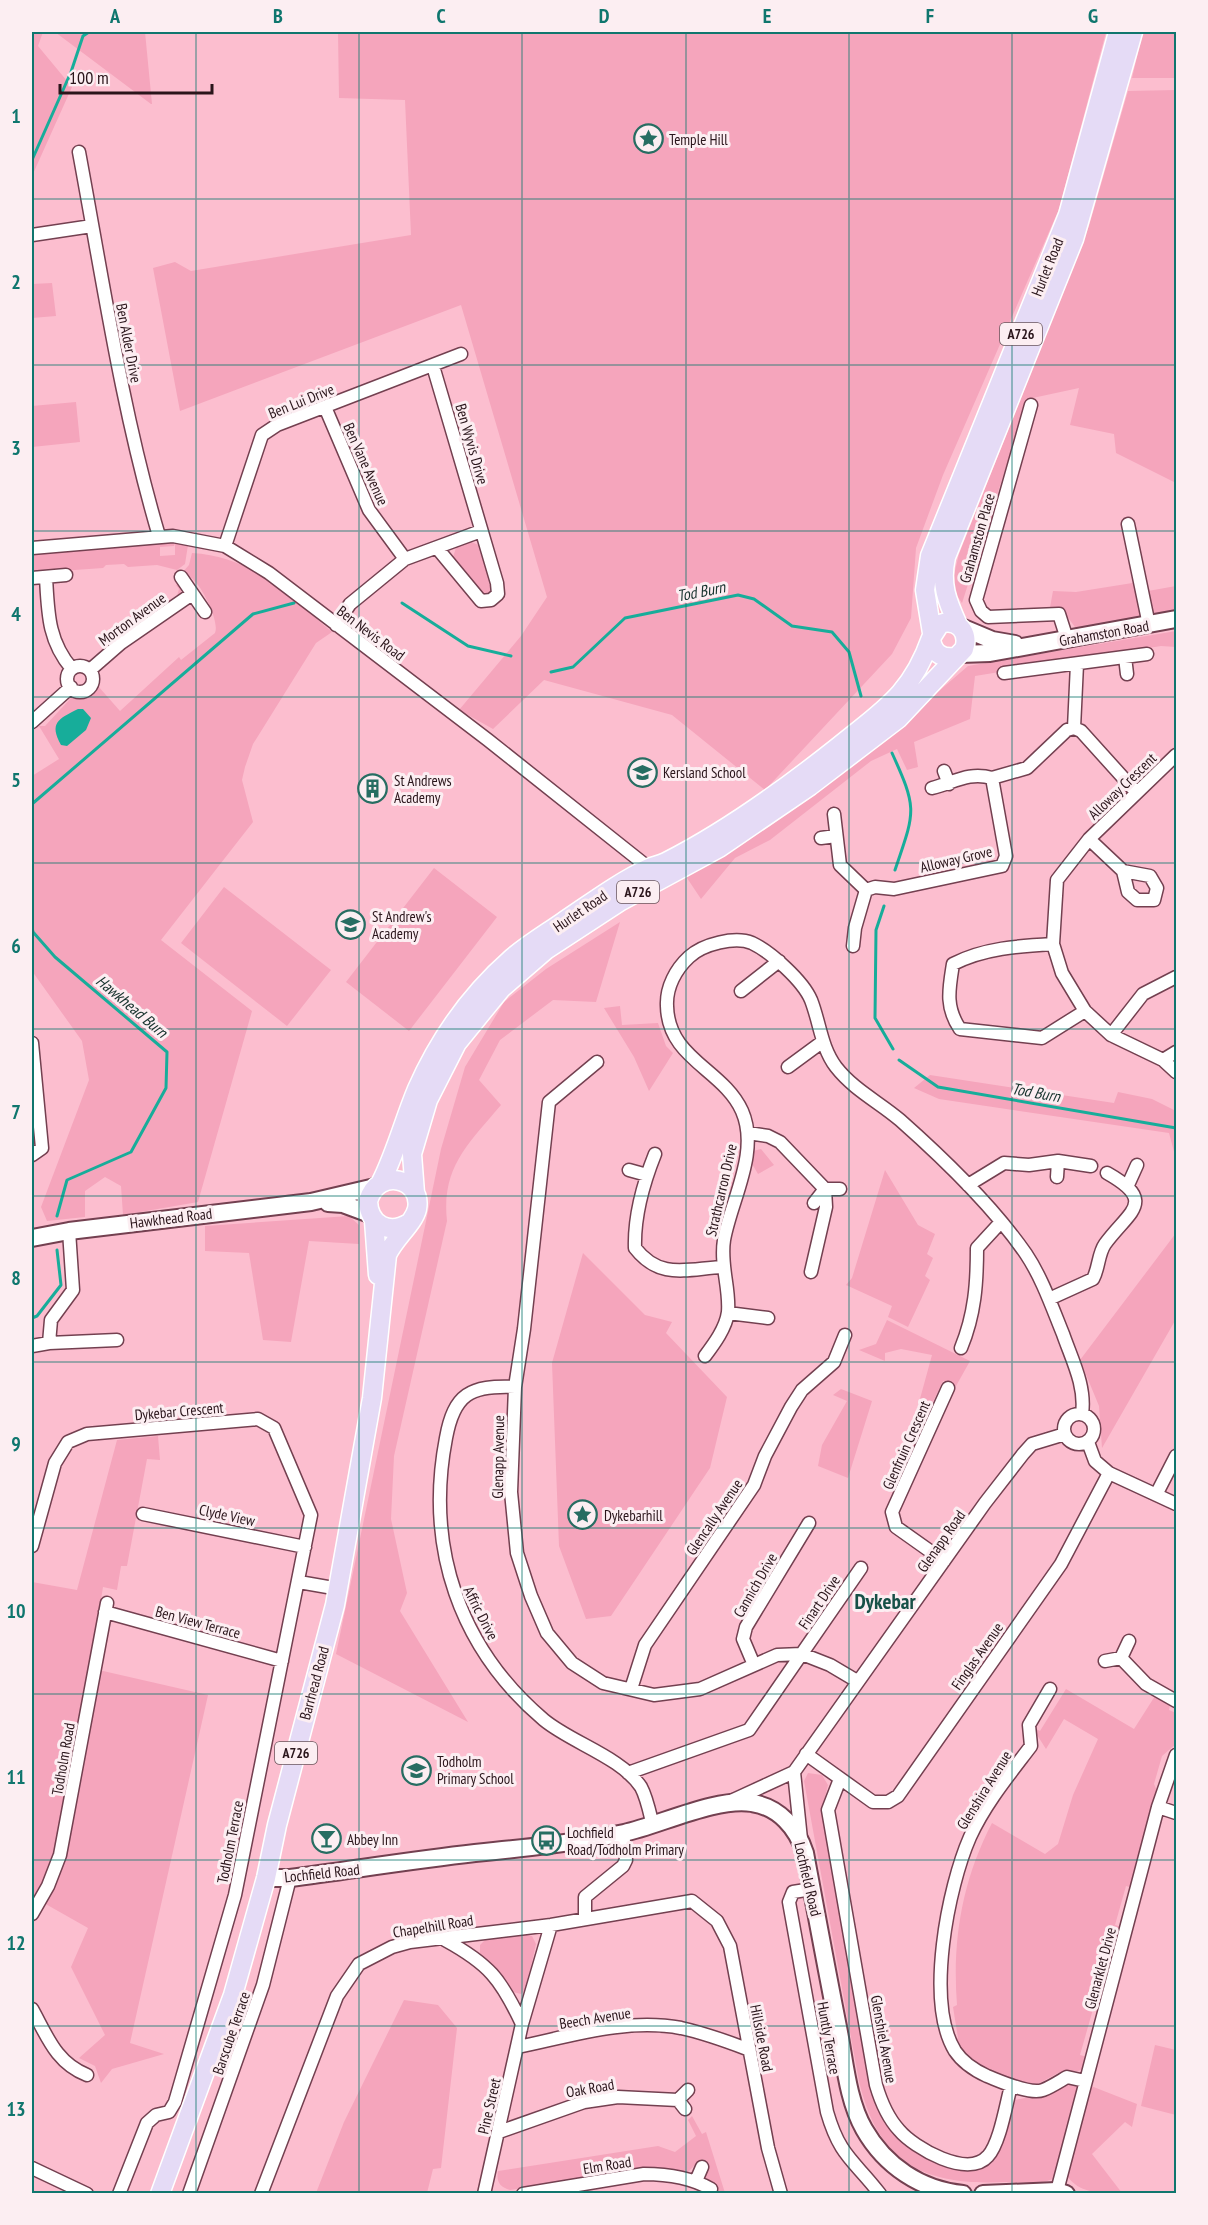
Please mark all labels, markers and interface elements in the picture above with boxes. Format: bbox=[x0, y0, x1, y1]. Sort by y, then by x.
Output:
text: A bbox=[109, 3, 121, 29]
text: B bbox=[273, 3, 283, 29]
text: C bbox=[436, 3, 446, 29]
text: D bbox=[599, 3, 610, 29]
text: E bbox=[763, 3, 771, 29]
text: F bbox=[926, 3, 934, 29]
text: G bbox=[1088, 3, 1098, 29]
scale bar bbox=[60, 57, 212, 95]
text: 100 m bbox=[69, 66, 109, 89]
text: 1 bbox=[11, 103, 21, 129]
place icon: Temple Hill bbox=[632, 123, 664, 155]
place label: Temple Hill bbox=[669, 130, 728, 149]
street label: Hurlet Road bbox=[1027, 235, 1067, 299]
text: 2 bbox=[11, 269, 21, 295]
street label: Ben Alder Drive bbox=[112, 302, 146, 384]
road number: A726 bbox=[1000, 323, 1042, 345]
street label: Ben Lui Drive bbox=[265, 379, 337, 423]
street label: Ben Wyvis Drive bbox=[451, 401, 493, 487]
street label: Ben Vane Avenue bbox=[339, 420, 393, 508]
text: 3 bbox=[11, 435, 21, 461]
street label: Grahamston Place bbox=[955, 491, 999, 585]
water label: Tod Burn bbox=[675, 576, 728, 605]
street label: Morton Avenue bbox=[95, 588, 169, 650]
text: 4 bbox=[11, 601, 21, 627]
street label: Ben Nevis Road bbox=[333, 601, 409, 665]
street label: Grahamston Road bbox=[1058, 616, 1150, 650]
street label: Alloway Crescent bbox=[1084, 749, 1160, 823]
school or university icon: Kersland School bbox=[626, 756, 658, 788]
place label: Kersland School bbox=[663, 763, 746, 782]
text: 5 bbox=[11, 767, 21, 793]
place label: St Andrews Academy bbox=[394, 771, 452, 807]
building icon: St Andrews Academy bbox=[357, 773, 389, 805]
street label: Alloway Grove bbox=[918, 841, 994, 877]
road number: A726 bbox=[617, 881, 659, 903]
street label: Hurlet Road bbox=[549, 886, 611, 936]
place label: St Andrew's Academy bbox=[372, 907, 432, 943]
school or university icon: St Andrew's Academy bbox=[335, 909, 367, 941]
text: 6 bbox=[11, 933, 21, 959]
water label: Hawkhead Burn bbox=[92, 970, 172, 1042]
water label: Tod Burn bbox=[1010, 1078, 1063, 1106]
text: 7 bbox=[11, 1099, 21, 1125]
street label: Strathcarron Drive bbox=[701, 1142, 741, 1238]
street label: Hawkhead Road bbox=[129, 1204, 213, 1232]
text: 8 bbox=[11, 1265, 21, 1291]
street label: Dykebar Crescent bbox=[134, 1398, 224, 1424]
street label: Glenfruin Crescent bbox=[878, 1398, 934, 1492]
street label: Glenapp Avenue bbox=[488, 1415, 508, 1499]
text: 9 bbox=[11, 1431, 21, 1457]
street label: Glencally Avenue bbox=[682, 1475, 746, 1559]
place icon: Dykebarhill bbox=[567, 1499, 599, 1531]
street label: Clyde View bbox=[197, 1500, 257, 1530]
place label: Dykebarhill bbox=[604, 1506, 663, 1525]
street label: Glenapp Road bbox=[913, 1506, 969, 1576]
street label: Cannich Drive bbox=[729, 1549, 781, 1621]
street label: Finart Drive bbox=[794, 1571, 844, 1633]
street label: Affric Drive bbox=[459, 1583, 503, 1643]
district label: Dykebar bbox=[854, 1588, 916, 1615]
text: 10 bbox=[6, 1598, 26, 1624]
street label: Ben View Terrace bbox=[153, 1602, 243, 1642]
street label: Finglas Avenue bbox=[947, 1619, 1007, 1693]
street label: Barrhead Road bbox=[295, 1644, 333, 1722]
street label: Todholm Road bbox=[47, 1721, 79, 1797]
road number: A726 bbox=[275, 1742, 317, 1764]
street label: Glenshira Avenue bbox=[952, 1747, 1016, 1833]
place label: Todholm Primary School bbox=[437, 1752, 514, 1788]
school or university icon: Todholm Primary School bbox=[400, 1754, 432, 1786]
text: 11 bbox=[6, 1764, 26, 1790]
street label: Todholm Terrace bbox=[213, 1799, 247, 1885]
bar icon: Abbey Inn bbox=[310, 1823, 342, 1855]
place label: Lochfield Road/Todholm Primary bbox=[567, 1823, 684, 1859]
bus stop icon: Lochfield Road/Todholm Primary bbox=[530, 1825, 562, 1857]
place label: Abbey Inn bbox=[347, 1830, 398, 1849]
street label: Lochfield Road bbox=[790, 1840, 826, 1918]
street label: Lochfield Road bbox=[283, 1860, 361, 1886]
street label: Chapelhill Road bbox=[391, 1910, 475, 1942]
street label: Glenarklet Drive bbox=[1080, 1925, 1120, 2011]
text: 12 bbox=[6, 1930, 26, 1956]
street label: Barscube Terrace bbox=[208, 1989, 254, 2077]
street label: Glenshiel Avenue bbox=[867, 1994, 901, 2084]
street label: Huntly Terrace bbox=[813, 2000, 845, 2076]
street label: Beech Avenue bbox=[558, 2003, 632, 2033]
street label: Hillside Road bbox=[746, 2003, 778, 2073]
street label: Oak Road bbox=[564, 2074, 616, 2102]
street label: Pine Street bbox=[473, 2076, 505, 2136]
text: 13 bbox=[6, 2096, 26, 2122]
street label: Elm Road bbox=[582, 2152, 632, 2178]

